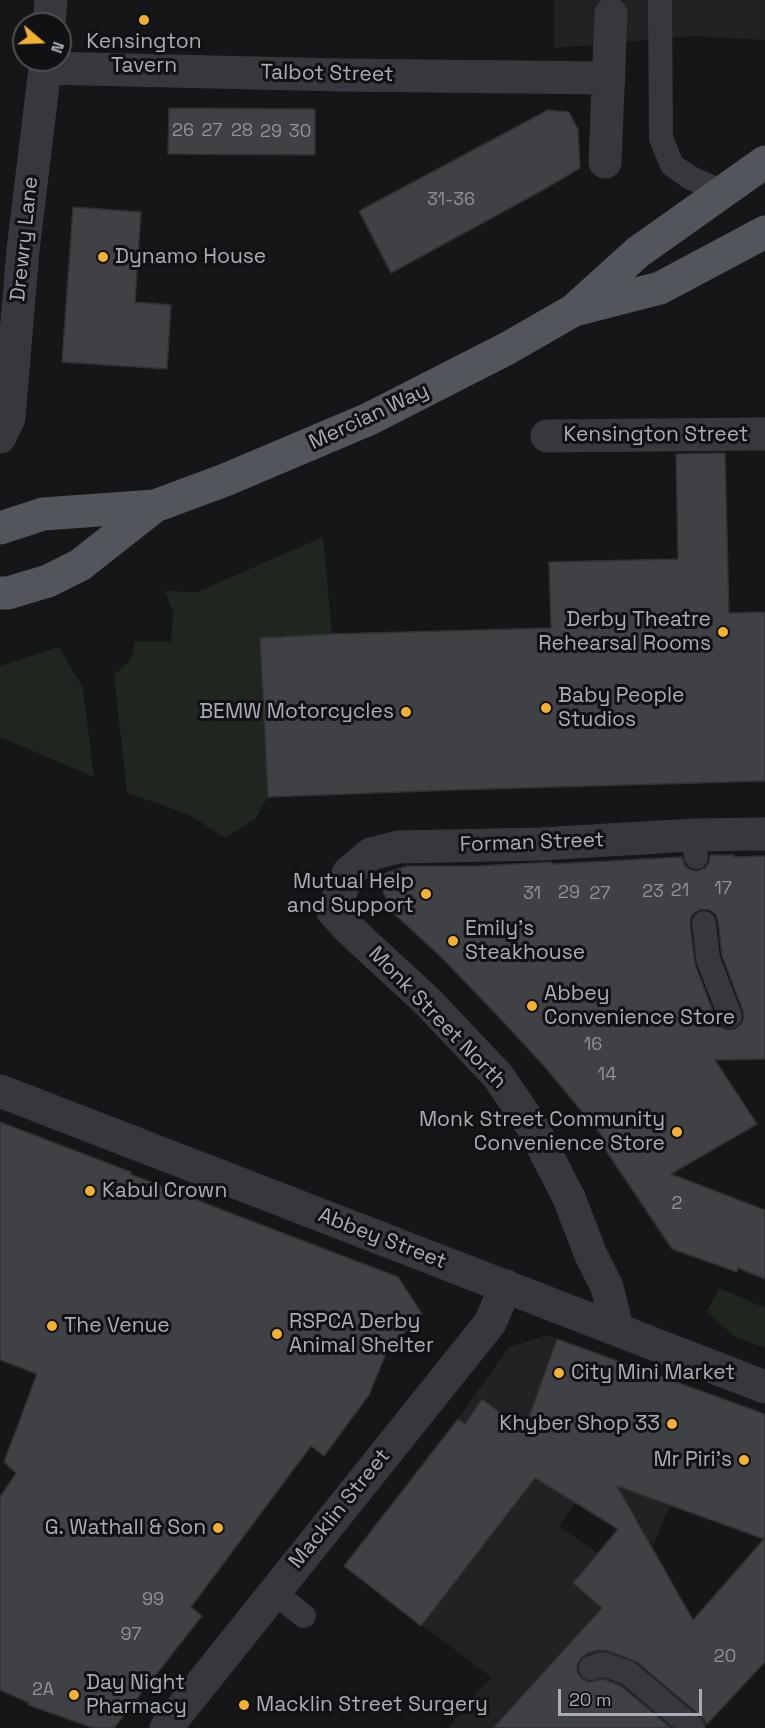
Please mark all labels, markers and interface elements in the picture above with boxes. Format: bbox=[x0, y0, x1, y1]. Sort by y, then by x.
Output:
north arrow bbox=[12, 12, 72, 72]
marker: Kensington Tavern bbox=[137, 13, 151, 27]
place label: Kensington Tavern bbox=[86, 29, 202, 79]
text: N bbox=[46, 39, 69, 56]
street label: Talbot Street bbox=[260, 60, 394, 88]
house number: 26 bbox=[172, 120, 194, 142]
house number: 27 bbox=[202, 120, 222, 142]
house number: 28 bbox=[231, 120, 253, 142]
house number: 29 bbox=[260, 121, 282, 143]
house number: 30 bbox=[289, 121, 311, 143]
street label: Drewry Lane bbox=[6, 175, 44, 303]
house number: 31-36 bbox=[427, 189, 475, 211]
place label: Dynamo House bbox=[115, 244, 266, 270]
marker: Dynamo House bbox=[96, 250, 110, 264]
street label: Mercian Way bbox=[305, 378, 433, 456]
street label: Kensington Street bbox=[564, 422, 748, 448]
place label: Derby Theatre Rehearsal Rooms bbox=[538, 607, 711, 657]
marker: Derby Theatre Rehearsal Rooms bbox=[716, 625, 730, 639]
place label: Baby People Studios bbox=[558, 683, 685, 733]
place label: BEMW Motorcycles bbox=[199, 699, 394, 725]
marker: Baby People Studios bbox=[539, 701, 553, 715]
marker: BEMW Motorcycles bbox=[399, 705, 413, 719]
street label: Forman Street bbox=[459, 828, 605, 858]
place label: Mutual Help and Support bbox=[287, 869, 414, 919]
house number: 17 bbox=[714, 878, 732, 900]
house number: 21 bbox=[671, 880, 689, 902]
house number: 23 bbox=[642, 881, 664, 903]
house number: 29 bbox=[558, 882, 580, 904]
house number: 31 bbox=[523, 883, 541, 905]
house number: 27 bbox=[590, 883, 610, 905]
marker: Mutual Help and Support bbox=[419, 887, 433, 901]
place label: Emily's Steakhouse bbox=[465, 916, 585, 966]
marker: Emily's Steakhouse bbox=[446, 934, 460, 948]
street label: Monk Street North bbox=[363, 942, 511, 1094]
place label: Abbey Convenience Store bbox=[544, 981, 735, 1031]
marker: Abbey Convenience Store bbox=[525, 999, 539, 1013]
house number: 16 bbox=[584, 1034, 602, 1056]
house number: 14 bbox=[598, 1064, 616, 1086]
place label: Monk Street Community Convenience Store bbox=[419, 1107, 665, 1157]
marker: Monk Street Community Convenience Store bbox=[670, 1125, 684, 1139]
place label: Kabul Crown bbox=[102, 1178, 227, 1204]
marker: Kabul Crown bbox=[83, 1184, 97, 1198]
house number: 2 bbox=[672, 1193, 682, 1215]
street label: Abbey Street bbox=[314, 1203, 450, 1275]
place label: RSPCA Derby Animal Shelter bbox=[289, 1309, 434, 1359]
place label: The Venue bbox=[64, 1313, 170, 1339]
marker: The Venue bbox=[45, 1319, 59, 1333]
marker: RSPCA Derby Animal Shelter bbox=[270, 1327, 284, 1341]
place label: City Mini Market bbox=[571, 1360, 735, 1386]
marker: City Mini Market bbox=[552, 1366, 566, 1380]
place label: Khyber Shop 33 bbox=[499, 1411, 660, 1437]
marker: Khyber Shop 33 bbox=[665, 1417, 679, 1431]
street label: Macklin Street bbox=[284, 1444, 396, 1574]
place label: Mr Piri's bbox=[653, 1447, 732, 1473]
marker: Mr Piri's bbox=[737, 1453, 751, 1467]
place label: G. Wathall & Son bbox=[45, 1515, 206, 1541]
marker: G. Wathall & Son bbox=[211, 1521, 225, 1535]
house number: 99 bbox=[142, 1589, 164, 1611]
house number: 97 bbox=[121, 1624, 141, 1646]
house number: 20 bbox=[714, 1646, 736, 1668]
place label: Day Night Pharmacy bbox=[86, 1670, 187, 1720]
scale bar bbox=[561, 1677, 705, 1715]
house number: 2A bbox=[32, 1679, 54, 1701]
marker: Day Night Pharmacy bbox=[67, 1688, 81, 1702]
text: 20 m bbox=[569, 1688, 612, 1711]
place label: Macklin Street Surgery bbox=[256, 1692, 488, 1718]
marker: Macklin Street Surgery bbox=[237, 1698, 251, 1712]

